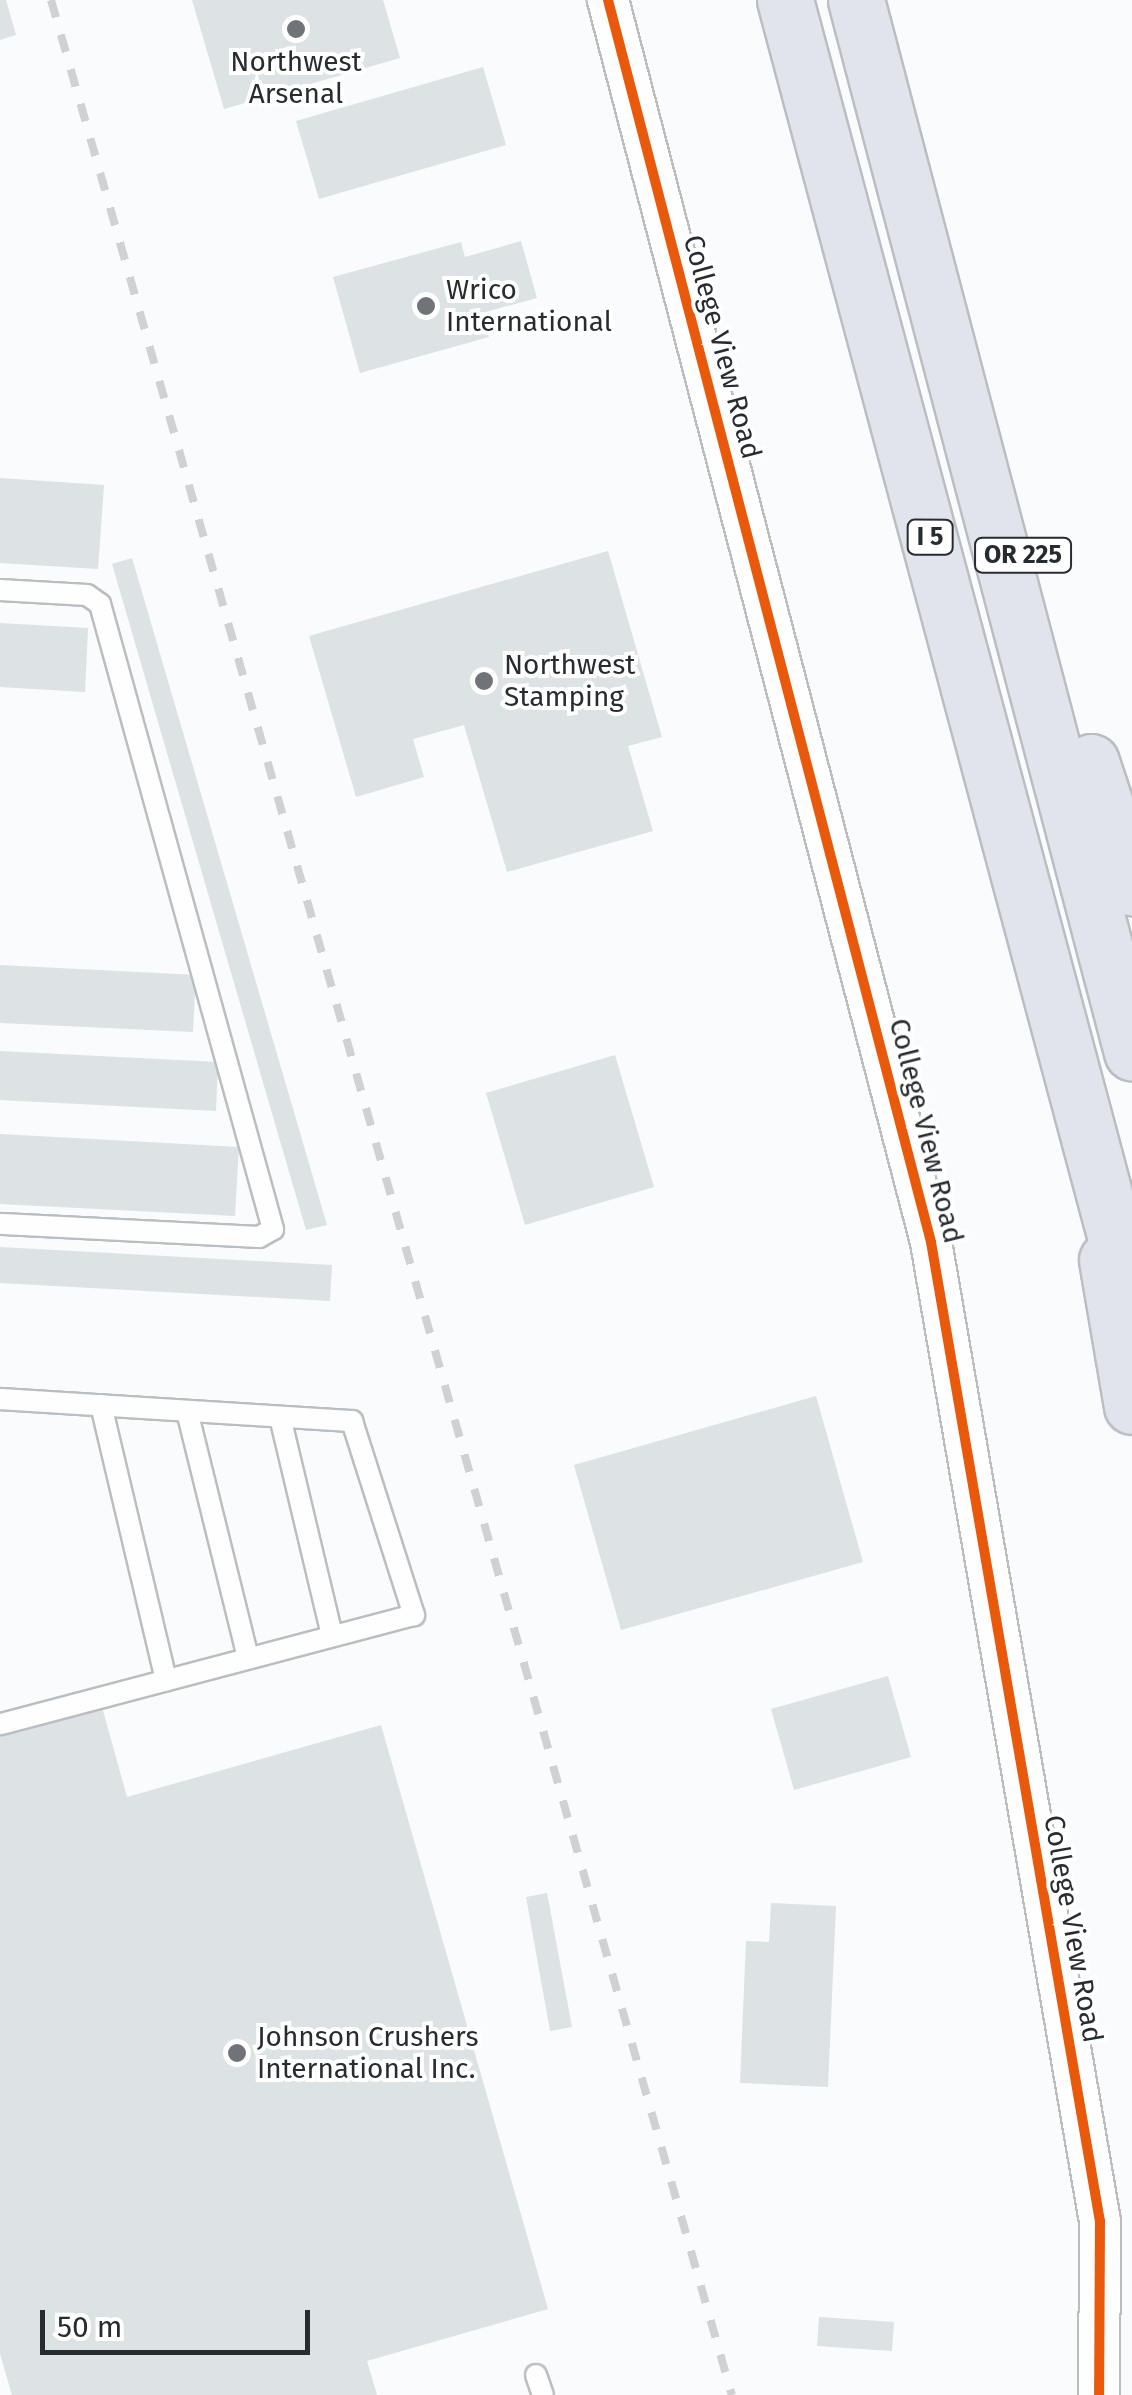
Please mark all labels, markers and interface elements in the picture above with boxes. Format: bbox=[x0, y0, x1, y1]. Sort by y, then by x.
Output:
marker: Northwest Arsenal bbox=[285, 18, 307, 40]
place label: Northwest Arsenal bbox=[230, 45, 362, 111]
street label: College View Road bbox=[676, 231, 768, 463]
place label: Wrico International bbox=[446, 273, 612, 339]
marker: Wrico International bbox=[415, 295, 437, 317]
road number: I 5 bbox=[905, 517, 955, 557]
road number: OR 225 bbox=[973, 535, 1073, 575]
place label: Northwest Stamping bbox=[504, 648, 635, 714]
marker: Northwest Stamping bbox=[473, 670, 495, 692]
street label: College View Road bbox=[882, 1015, 970, 1247]
street label: College View Road bbox=[1036, 1813, 1110, 2045]
place label: Johnson Crushers International Inc. bbox=[257, 2020, 479, 2086]
marker: Johnson Crushers International Inc. bbox=[226, 2042, 248, 2064]
scale bar bbox=[45, 2290, 315, 2352]
text: 50 m bbox=[57, 2309, 122, 2345]

